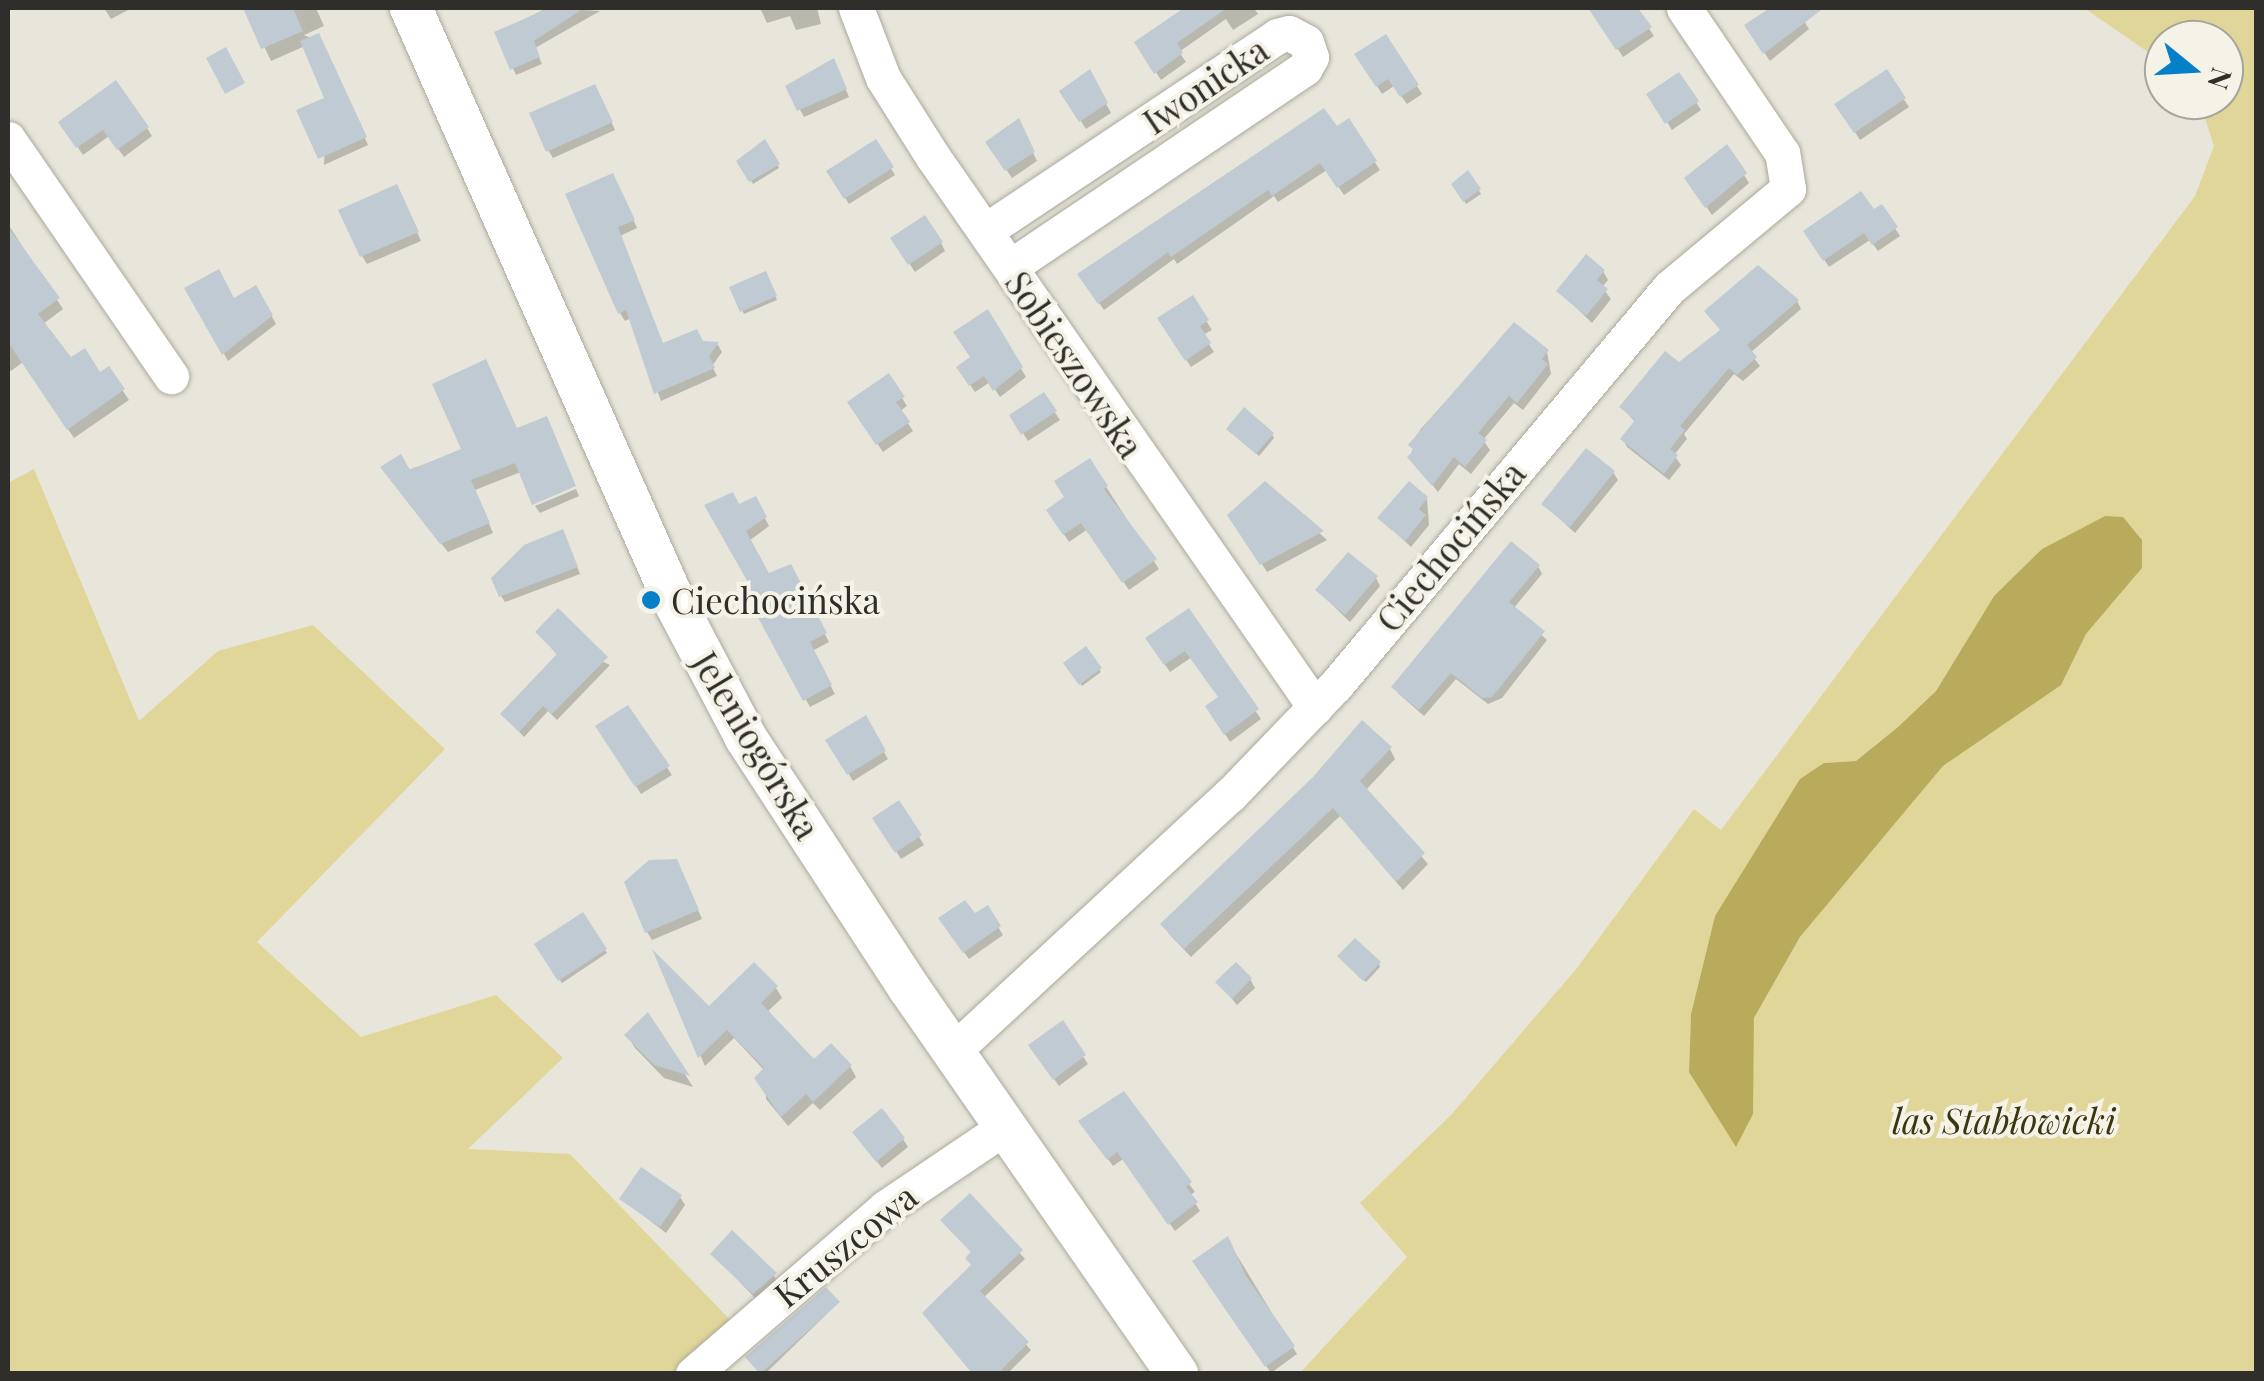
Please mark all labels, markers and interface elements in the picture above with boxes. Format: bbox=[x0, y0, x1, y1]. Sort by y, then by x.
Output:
north arrow bbox=[2144, 20, 2244, 120]
street label: Iwonicka bbox=[1135, 28, 1275, 142]
text: N bbox=[2200, 63, 2242, 94]
street label: Sobieszowska bbox=[997, 263, 1153, 465]
street label: Ciechocińska bbox=[1367, 452, 1533, 640]
place label: Ciechocińska bbox=[671, 579, 880, 621]
marker: Ciechocińska bbox=[640, 589, 662, 611]
street label: Jeleniogórska bbox=[685, 644, 829, 846]
park label: las Stabłowicki bbox=[1892, 1099, 2116, 1141]
street label: Kruszcowa bbox=[765, 1175, 925, 1315]

